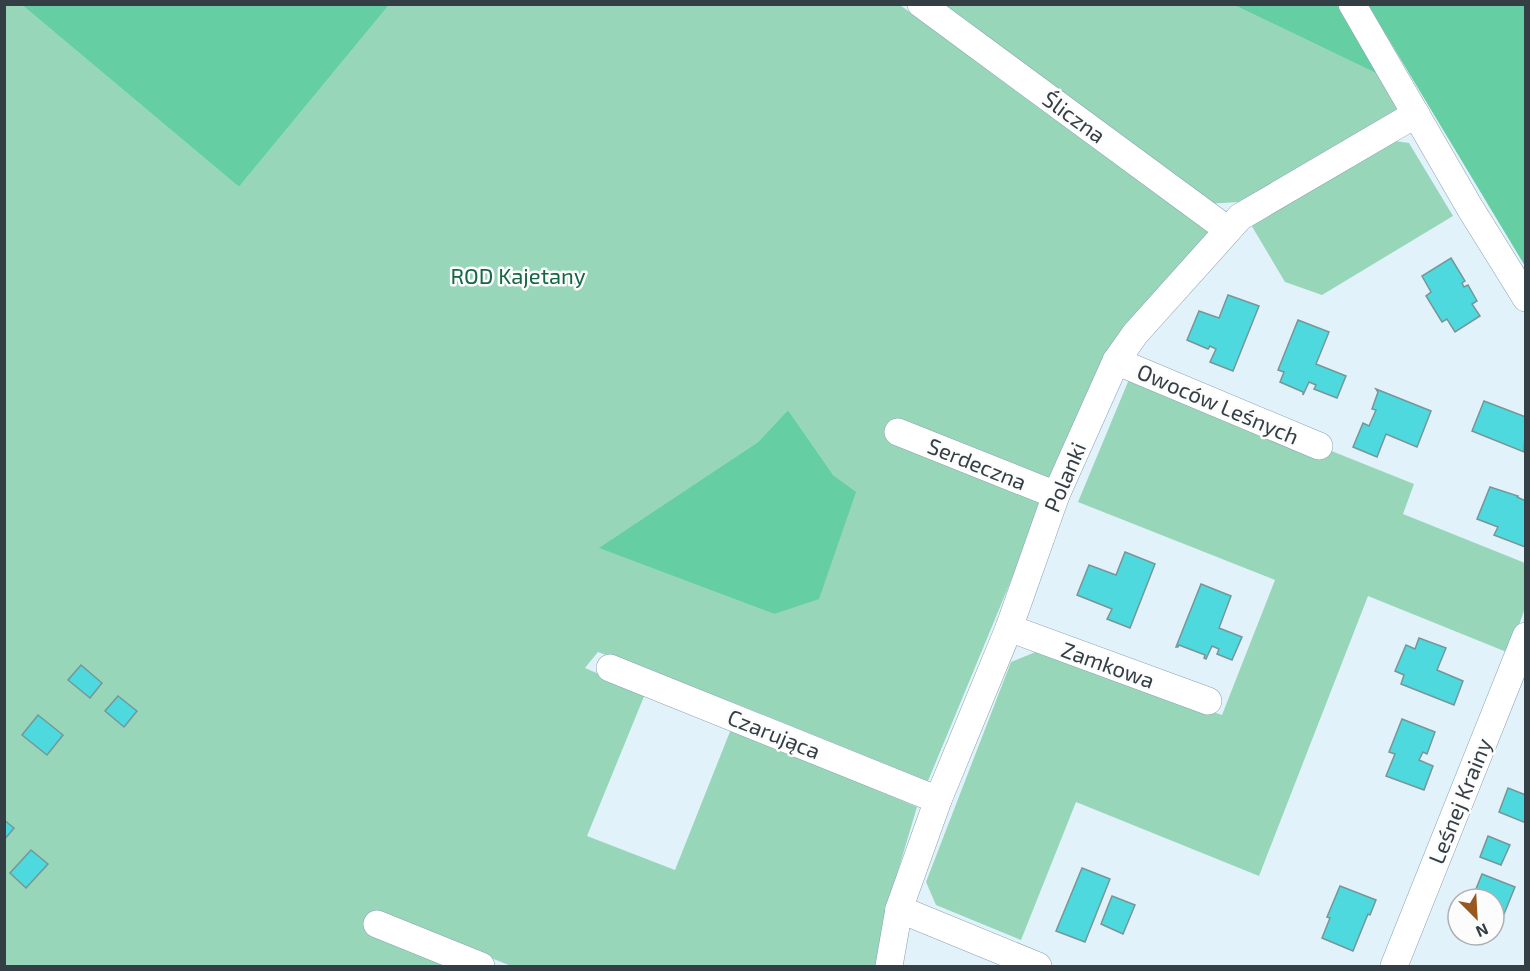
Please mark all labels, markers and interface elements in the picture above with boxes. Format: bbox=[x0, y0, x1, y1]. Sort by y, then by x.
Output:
street label: Śliczna bbox=[1038, 85, 1111, 148]
park label: ROD Kajetany bbox=[450, 262, 586, 289]
street label: Owoców Leśnych bbox=[1134, 357, 1303, 449]
street label: Serdeczna bbox=[924, 432, 1030, 495]
street label: Polanki bbox=[1038, 438, 1090, 515]
street label: Zamkowa bbox=[1058, 635, 1158, 693]
street label: Czarująca bbox=[724, 703, 825, 764]
street label: Leśnej Krainy bbox=[1422, 734, 1497, 868]
north arrow bbox=[1446, 887, 1506, 947]
text: N bbox=[1473, 920, 1491, 942]

